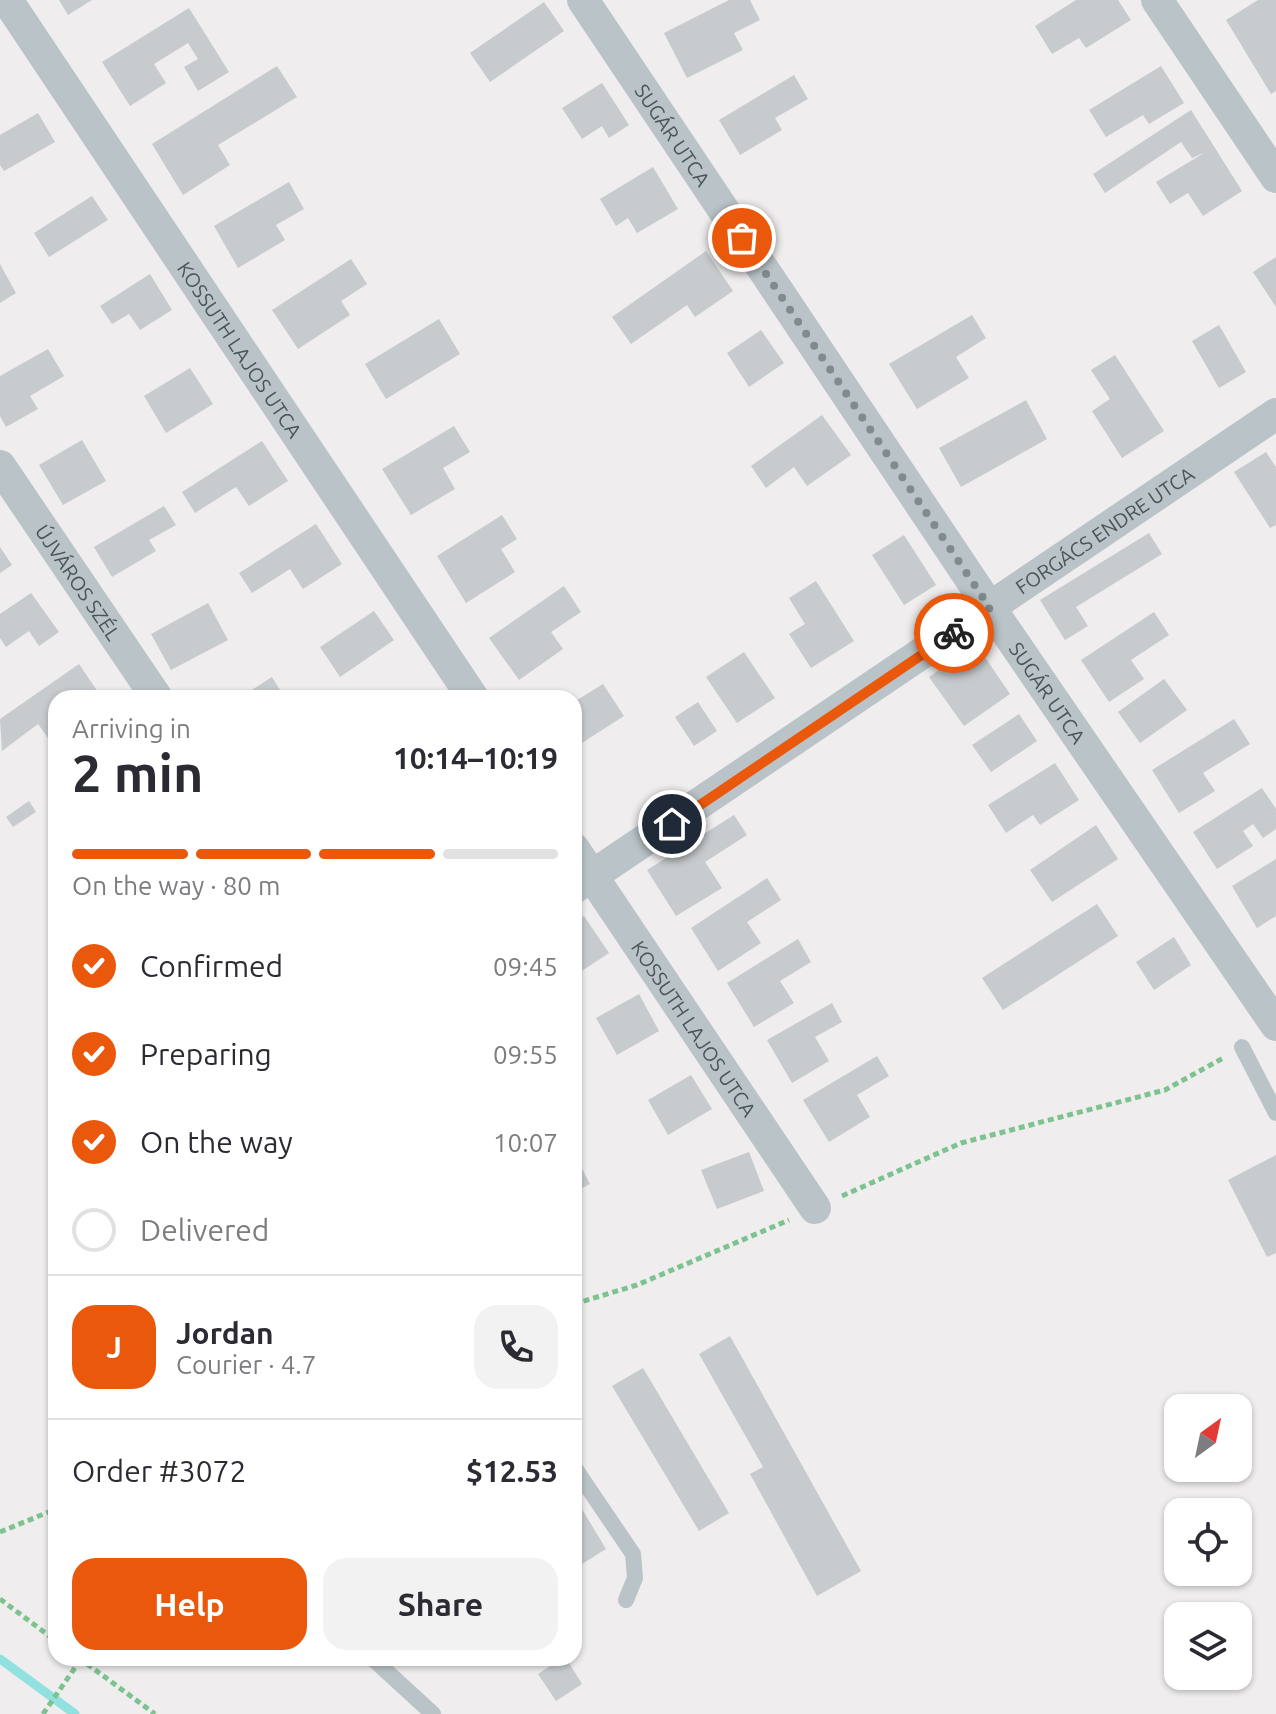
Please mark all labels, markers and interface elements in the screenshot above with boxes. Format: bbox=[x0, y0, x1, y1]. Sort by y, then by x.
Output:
street label: SUGÁR UTCA bbox=[631, 79, 715, 190]
pin bbox=[708, 204, 776, 272]
icon: bag bbox=[720, 216, 764, 260]
street label: KOSSUTH LAJOS UTCA bbox=[173, 257, 307, 442]
street label: FORGÁCS ENDRE UTCA bbox=[1011, 462, 1198, 598]
street label: ÚJVÁROS SZÉL bbox=[31, 520, 126, 644]
courier bbox=[914, 593, 994, 673]
icon: bike bbox=[932, 611, 976, 655]
street label: SUGÁR UTCA bbox=[1005, 637, 1091, 747]
text: Arriving in bbox=[72, 714, 191, 743]
text: 10:14–10:19 bbox=[393, 741, 558, 775]
text: 2 min bbox=[72, 744, 203, 802]
pin bbox=[638, 790, 706, 858]
icon: home bbox=[650, 802, 694, 846]
text: On the way · 80 m bbox=[72, 871, 280, 900]
street label: KOSSUTH LAJOS UTCA bbox=[627, 936, 761, 1120]
icon: check bbox=[72, 944, 116, 988]
text: Confirmed bbox=[140, 949, 283, 983]
text: 09:45 bbox=[493, 952, 558, 981]
icon: check bbox=[72, 1032, 116, 1076]
text: Preparing bbox=[140, 1037, 272, 1071]
text: 09:55 bbox=[493, 1040, 558, 1069]
icon: check bbox=[72, 1120, 116, 1164]
text: On the way bbox=[140, 1125, 293, 1159]
text: 10:07 bbox=[493, 1128, 558, 1157]
text: Delivered bbox=[140, 1213, 269, 1247]
button: phone bbox=[474, 1305, 558, 1389]
text: Jordan bbox=[176, 1316, 274, 1350]
text: J bbox=[106, 1330, 122, 1364]
text: Courier · 4.7 bbox=[176, 1350, 316, 1379]
north arrow bbox=[1164, 1394, 1252, 1482]
map controls bbox=[1164, 1394, 1252, 1690]
text: Order #3072 bbox=[72, 1454, 246, 1488]
text: $12.53 bbox=[466, 1454, 558, 1488]
button: locate bbox=[1164, 1498, 1252, 1586]
button: Help bbox=[72, 1558, 307, 1650]
button: Share bbox=[323, 1558, 558, 1650]
button: layers bbox=[1164, 1602, 1252, 1690]

